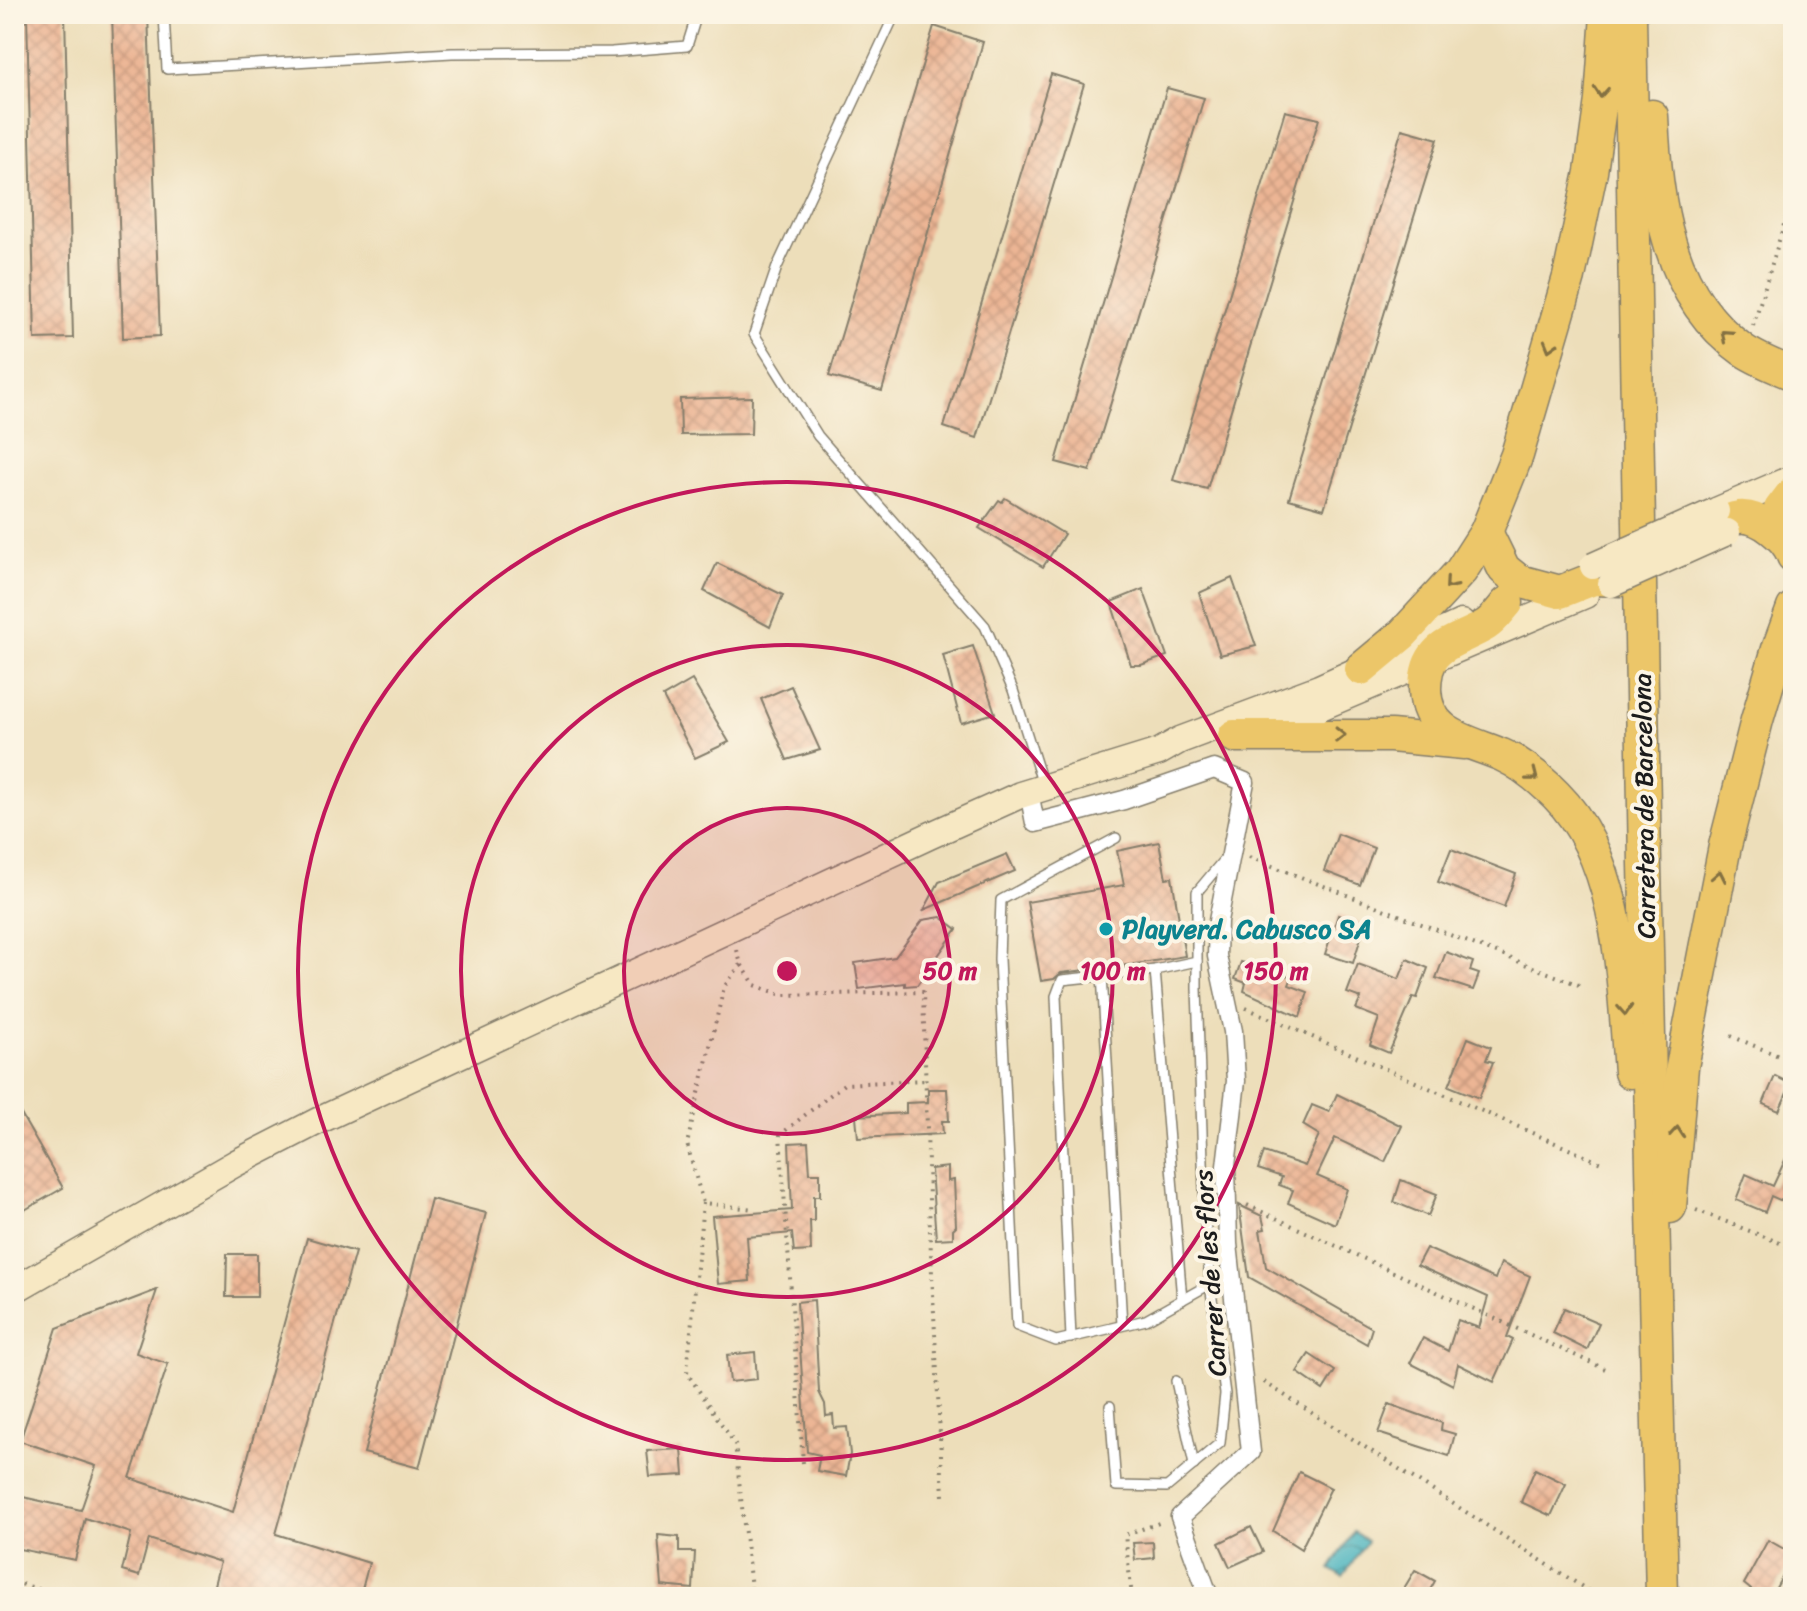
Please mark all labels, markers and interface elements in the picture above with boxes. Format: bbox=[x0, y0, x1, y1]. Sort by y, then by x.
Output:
one-way arrow bbox=[1593, 86, 1610, 99]
one-way arrow bbox=[1720, 330, 1735, 345]
one-way arrow bbox=[1542, 339, 1559, 353]
one-way arrow bbox=[1445, 575, 1460, 589]
street label: Carretera de Barcelona bbox=[1619, 673, 1669, 939]
one-way arrow bbox=[1334, 726, 1347, 743]
one-way arrow bbox=[1524, 767, 1539, 781]
one-way arrow bbox=[1710, 870, 1727, 884]
place label: Playverd. Cabusco SA bbox=[1122, 906, 1372, 952]
marker: Playverd. Cabusco SA bbox=[1097, 920, 1115, 938]
text: 50 m bbox=[923, 950, 978, 992]
text: 100 m bbox=[1080, 950, 1146, 992]
text: 150 m bbox=[1244, 950, 1309, 992]
centre of rings bbox=[773, 957, 801, 985]
one-way arrow bbox=[1616, 1004, 1633, 1017]
one-way arrow bbox=[1668, 1126, 1685, 1139]
street label: Carrer de les flors bbox=[1180, 1167, 1240, 1378]

